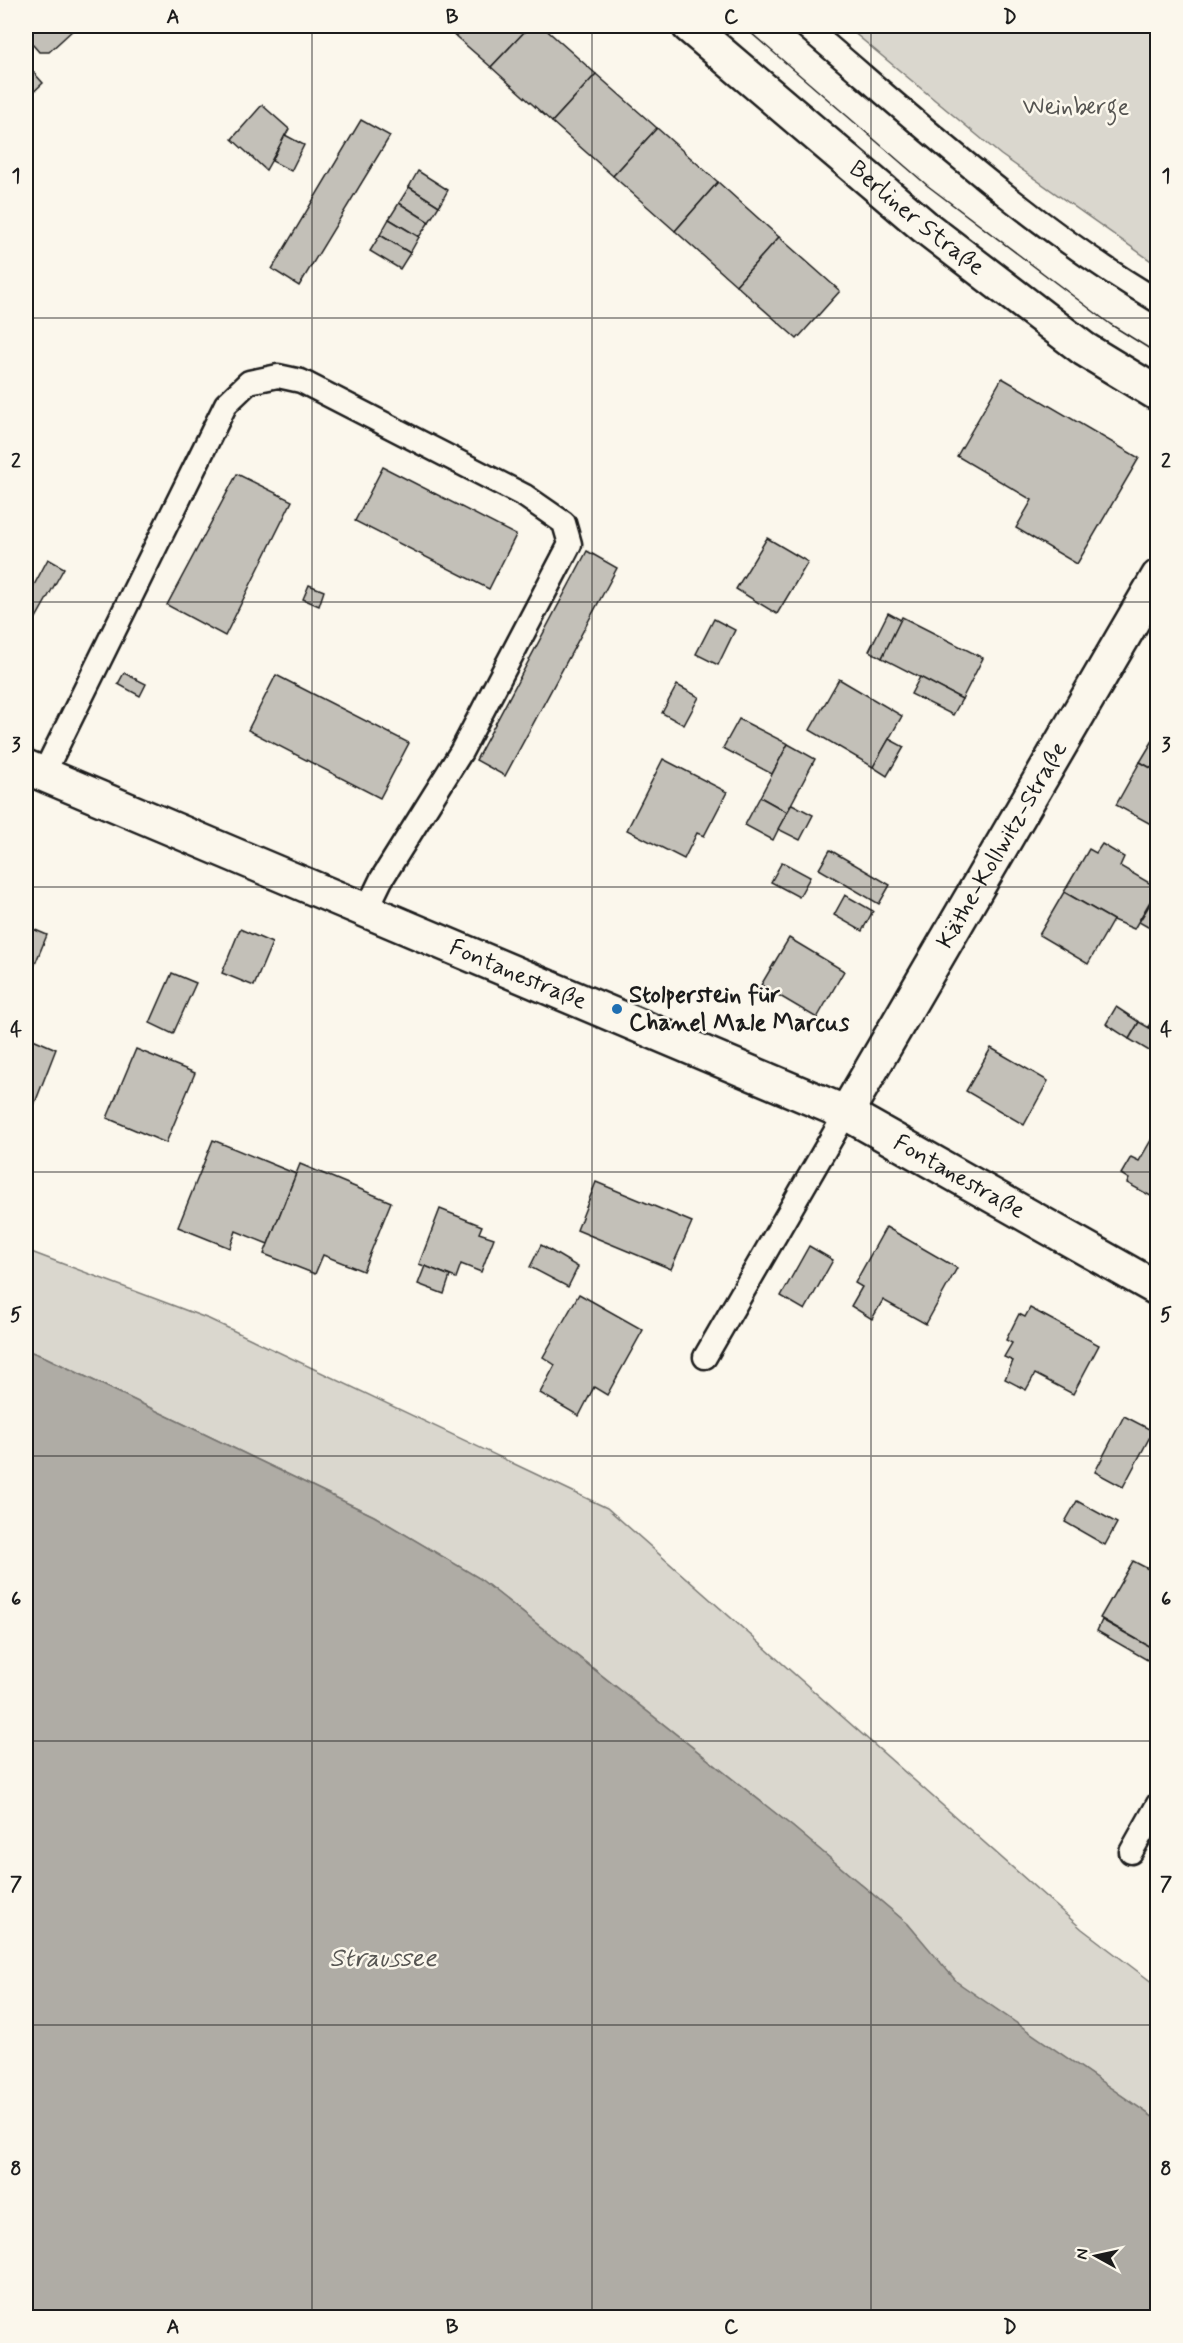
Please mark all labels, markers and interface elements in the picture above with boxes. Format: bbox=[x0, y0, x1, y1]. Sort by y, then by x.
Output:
text: A bbox=[166, 4, 180, 31]
text: B bbox=[446, 4, 459, 31]
text: C bbox=[724, 4, 739, 31]
text: D bbox=[1003, 4, 1017, 31]
park label: Weinberge bbox=[1023, 92, 1130, 126]
street label: Berliner Straße bbox=[843, 154, 991, 283]
text: 1 bbox=[12, 163, 20, 190]
text: 1 bbox=[1162, 163, 1170, 190]
text: 2 bbox=[11, 448, 21, 475]
text: 2 bbox=[1161, 448, 1171, 475]
text: 3 bbox=[11, 732, 21, 759]
text: 3 bbox=[1161, 732, 1171, 759]
street label: Käthe-Kollwitz-Straße bbox=[929, 736, 1075, 954]
street label: Fontanestraße bbox=[445, 932, 592, 1017]
place label: Stolperstein für Chanel Male Marcus bbox=[629, 980, 850, 1039]
marker: Stolperstein für Chanel Male Marcus bbox=[610, 1002, 624, 1016]
text: 4 bbox=[10, 1017, 22, 1044]
text: 4 bbox=[1160, 1017, 1172, 1044]
street label: Fontanestraße bbox=[888, 1127, 1031, 1226]
text: 5 bbox=[10, 1302, 22, 1329]
text: 5 bbox=[1160, 1302, 1172, 1329]
text: 6 bbox=[11, 1586, 21, 1613]
text: 6 bbox=[1161, 1586, 1171, 1613]
text: 7 bbox=[10, 1871, 22, 1898]
text: 7 bbox=[1160, 1871, 1172, 1898]
water label: Straussee bbox=[330, 1942, 438, 1976]
text: 8 bbox=[10, 2156, 22, 2183]
text: 8 bbox=[1160, 2156, 1172, 2183]
north arrow bbox=[1066, 2226, 1126, 2286]
text: N bbox=[1071, 2247, 1094, 2261]
text: A bbox=[166, 2314, 180, 2341]
text: B bbox=[446, 2314, 459, 2341]
text: C bbox=[724, 2314, 739, 2341]
text: D bbox=[1003, 2314, 1017, 2341]

